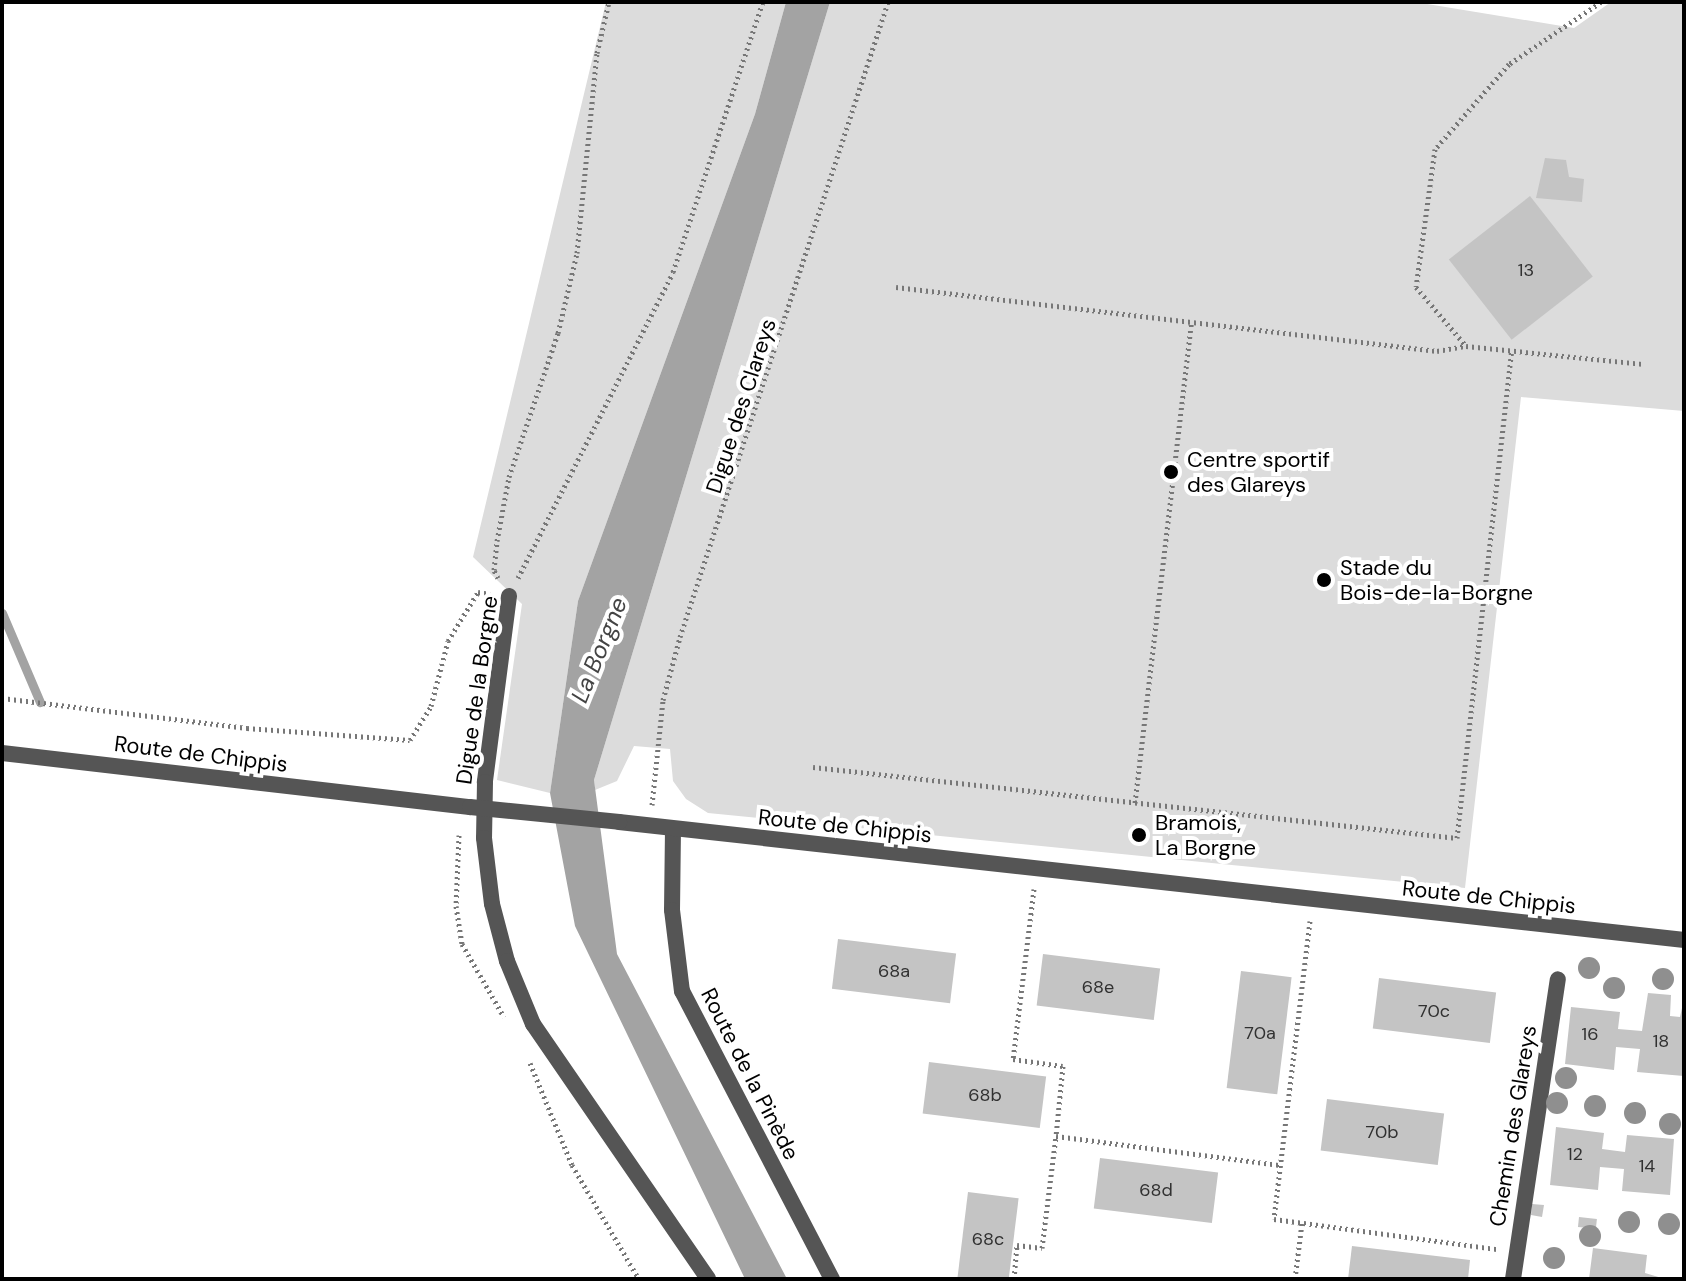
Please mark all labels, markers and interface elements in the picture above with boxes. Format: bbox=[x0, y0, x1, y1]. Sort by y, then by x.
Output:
house number: 13 bbox=[1518, 259, 1534, 281]
street label: Digue des Clareys bbox=[700, 315, 782, 497]
place label: Centre sportif des Glareys bbox=[1187, 446, 1330, 498]
marker: Centre sportif des Glareys bbox=[1162, 463, 1180, 481]
place label: Stade du Bois-de-la-Borgne bbox=[1340, 554, 1533, 606]
marker: Stade du Bois-de-la-Borgne bbox=[1315, 571, 1333, 589]
water label: La Borgne bbox=[565, 593, 633, 707]
street label: Digue de la Borgne bbox=[451, 594, 503, 786]
street label: Route de Chippis bbox=[113, 730, 289, 778]
street label: Route de Chippis bbox=[757, 804, 933, 848]
place label: Bramois, La Borgne bbox=[1155, 809, 1256, 860]
marker: Bramois, La Borgne bbox=[1130, 826, 1148, 844]
street label: Route de Chippis bbox=[1401, 875, 1577, 919]
house number: 68a bbox=[878, 960, 910, 982]
house number: 68e bbox=[1082, 976, 1114, 998]
street label: Route de la Pinède bbox=[695, 984, 805, 1164]
house number: 70c bbox=[1418, 1000, 1450, 1022]
house number: 70a bbox=[1244, 1022, 1276, 1044]
street label: Chemin des Glareys bbox=[1484, 1023, 1542, 1229]
house number: 16 bbox=[1582, 1023, 1598, 1045]
house number: 18 bbox=[1653, 1030, 1669, 1052]
house number: 68b bbox=[968, 1084, 1002, 1106]
house number: 70b bbox=[1366, 1121, 1398, 1143]
house number: 12 bbox=[1567, 1143, 1583, 1165]
house number: 14 bbox=[1639, 1155, 1655, 1177]
house number: 68d bbox=[1139, 1179, 1173, 1201]
house number: 68c bbox=[972, 1228, 1004, 1250]

